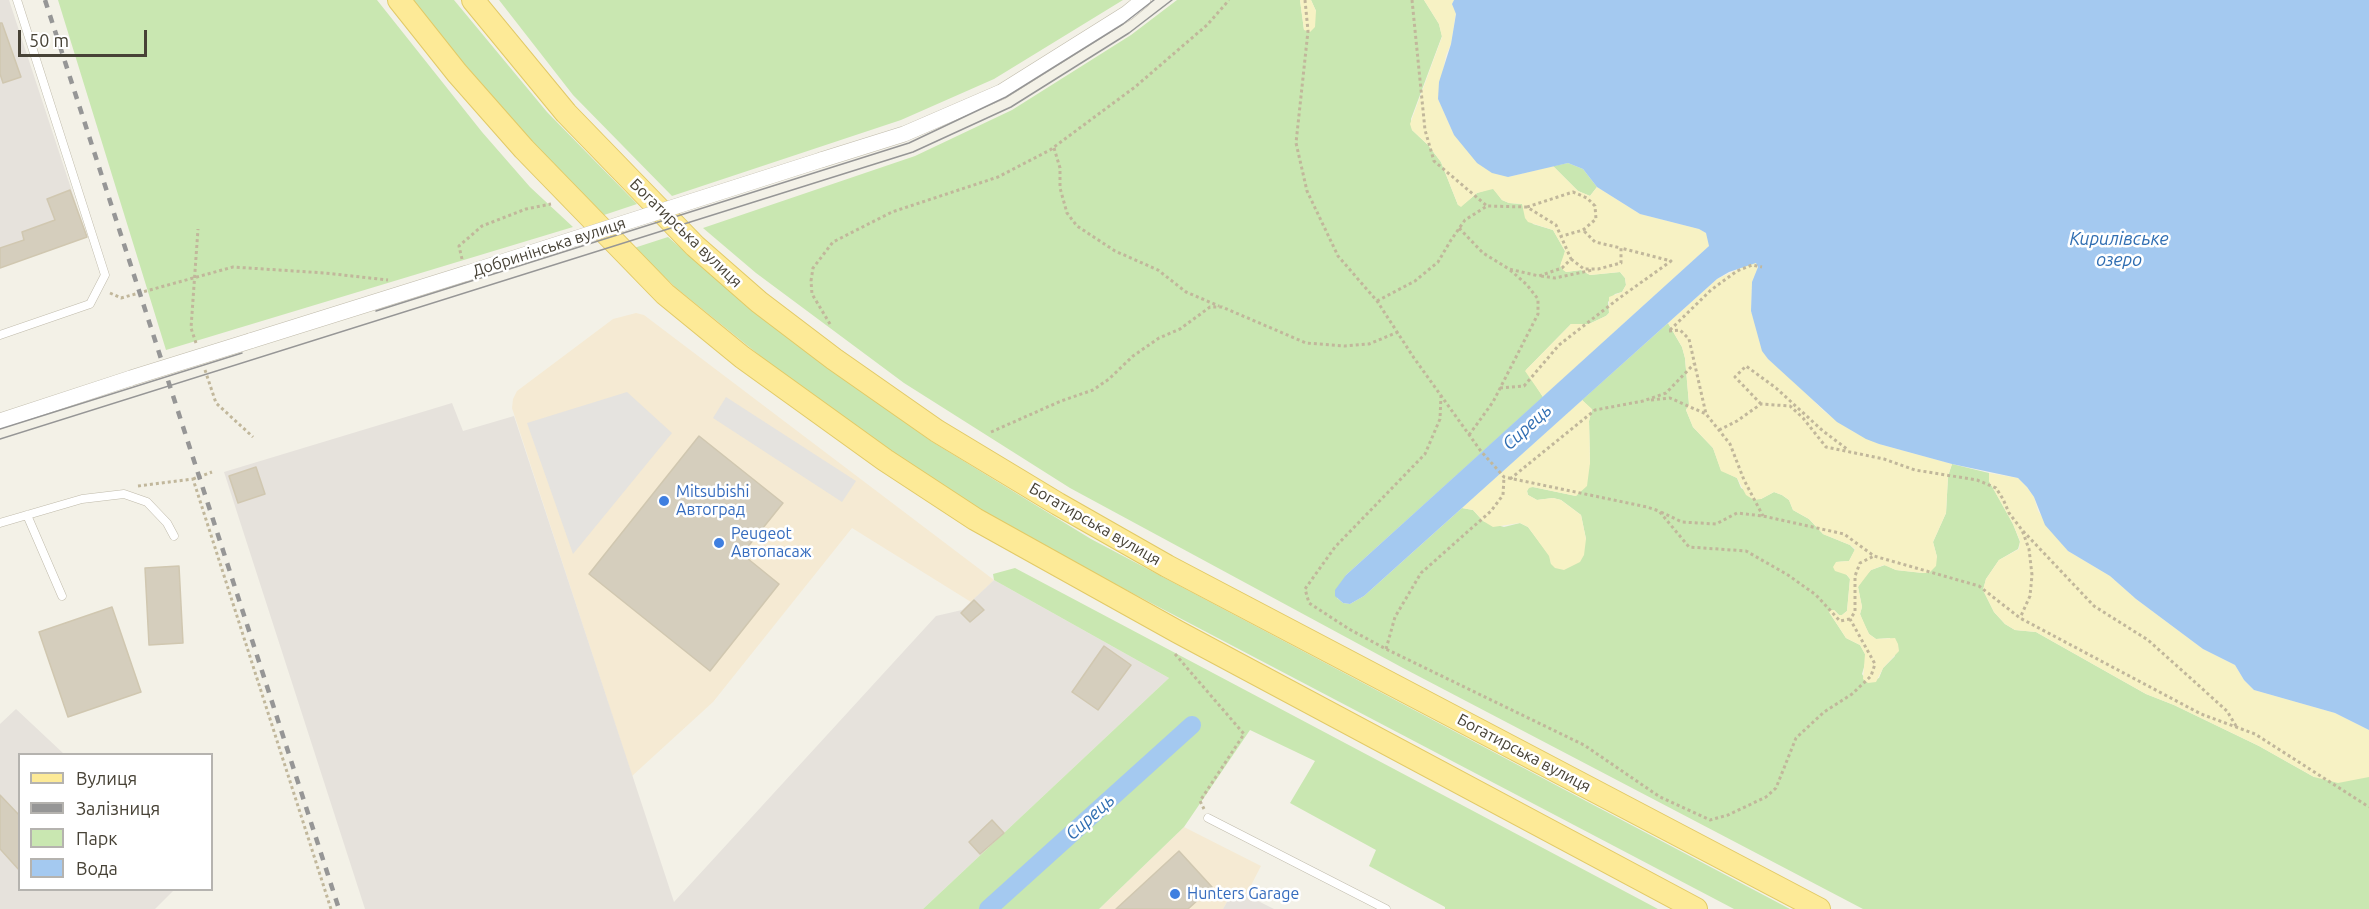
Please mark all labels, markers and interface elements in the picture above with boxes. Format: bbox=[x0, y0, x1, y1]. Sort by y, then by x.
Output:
scale bar bbox=[21, 18, 150, 56]
text: 50 m bbox=[29, 30, 69, 50]
street label: Богатирська вулиця bbox=[626, 174, 746, 292]
street label: Добринінська вулиця bbox=[470, 213, 628, 281]
water label: Кирилівське озеро bbox=[2069, 228, 2169, 270]
water label: Сирець bbox=[1498, 399, 1556, 455]
street label: Богатирська вулиця bbox=[1026, 479, 1164, 569]
place label: Mitsubishi Автоград bbox=[676, 482, 749, 520]
marker: Mitsubishi Автоград bbox=[657, 494, 671, 508]
place label: Peugeot Автопасаж bbox=[731, 524, 812, 562]
marker: Peugeot Автопасаж bbox=[712, 536, 726, 550]
street label: Богатирська вулиця bbox=[1454, 710, 1594, 796]
legend bbox=[18, 753, 213, 891]
text: Вулиця bbox=[76, 768, 137, 788]
water label: Сирець bbox=[1061, 789, 1119, 845]
text: Залізниця bbox=[76, 798, 160, 818]
text: Парк bbox=[76, 828, 117, 848]
text: Вода bbox=[76, 858, 118, 878]
place label: Hunters Garage bbox=[1187, 884, 1299, 904]
marker: Hunters Garage bbox=[1168, 887, 1182, 901]

